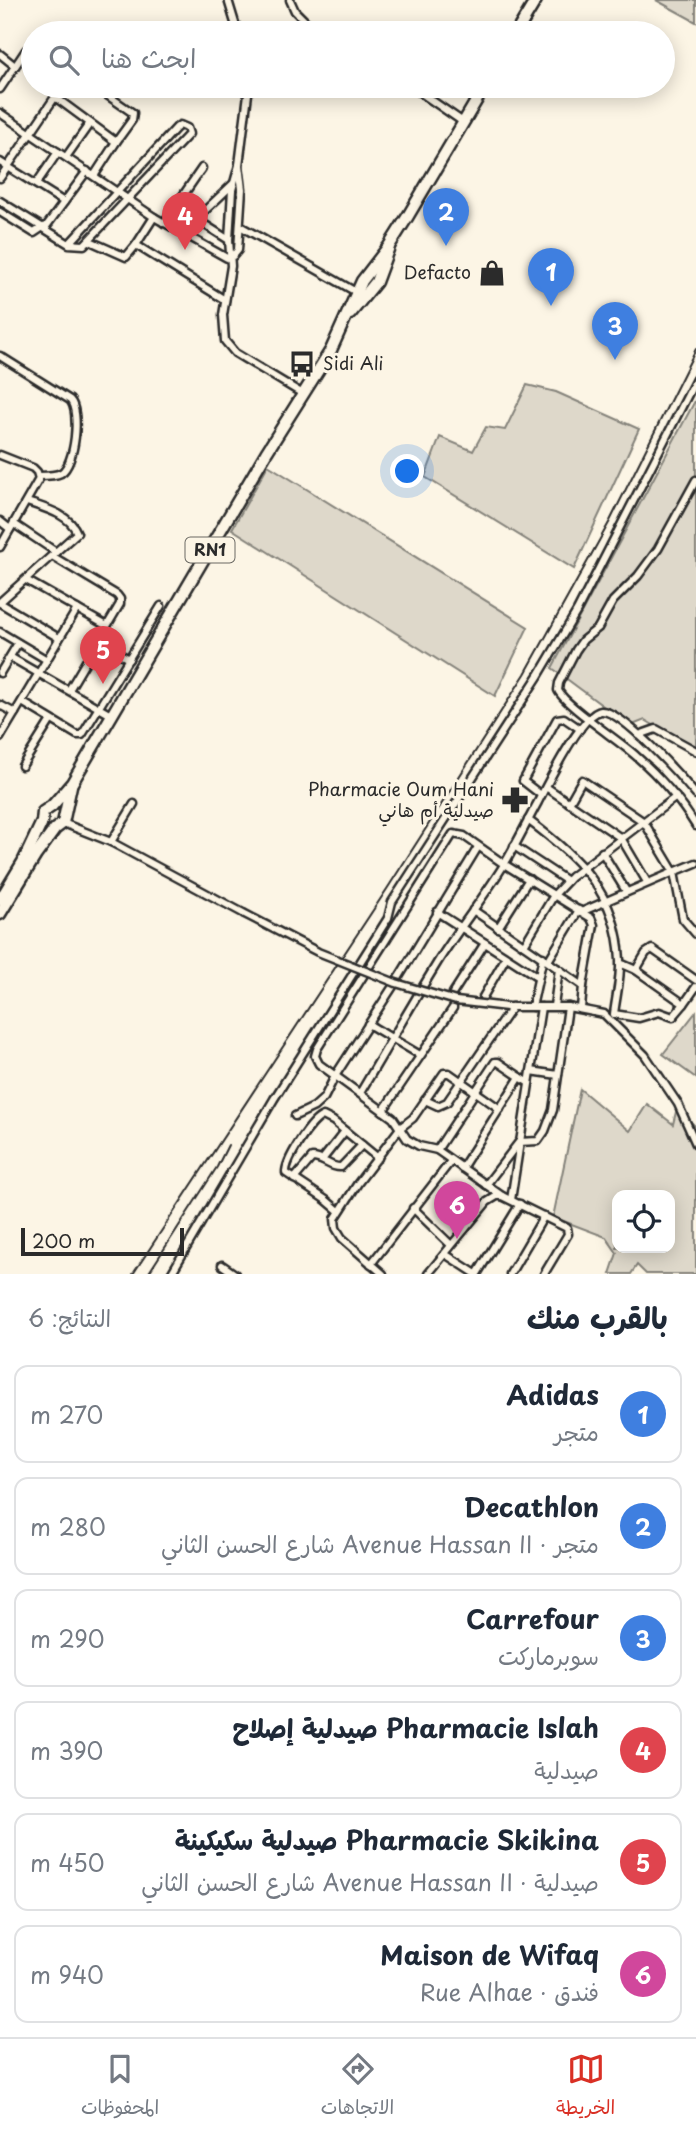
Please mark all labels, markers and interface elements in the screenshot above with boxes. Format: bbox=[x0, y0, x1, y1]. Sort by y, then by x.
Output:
search box bbox=[21, 21, 675, 98]
text: ابحث هنا bbox=[101, 38, 196, 77]
icon: search bbox=[45, 41, 83, 79]
pin: 2 bbox=[423, 188, 469, 246]
pin: 4 bbox=[162, 192, 208, 250]
pin: 1 bbox=[528, 248, 574, 306]
place label: Defacto bbox=[404, 258, 471, 285]
shop icon: Defacto bbox=[477, 258, 507, 288]
pin: 3 bbox=[592, 302, 638, 360]
bus stop icon: Sidi Ali bbox=[287, 349, 317, 379]
place label: Sidi Ali bbox=[323, 349, 383, 376]
your location bbox=[390, 454, 424, 488]
road number: RN1 bbox=[186, 538, 234, 562]
pin: 5 bbox=[80, 626, 126, 684]
place label: Pharmacie Oum Hani صيدلية أم هاني bbox=[308, 775, 494, 827]
pharmacy icon: Pharmacie Oum Hani صيدلية أم هاني bbox=[500, 785, 530, 815]
pin: 6 bbox=[434, 1181, 480, 1239]
map controls bbox=[612, 1190, 675, 1253]
button: locate bbox=[612, 1190, 675, 1253]
scale bar bbox=[21, 1225, 184, 1257]
text: 200 m bbox=[32, 1226, 95, 1254]
text: بالقرب منك bbox=[527, 1294, 668, 1339]
text: النتائج: 6 bbox=[28, 1300, 111, 1335]
text: Adidas bbox=[507, 1375, 599, 1414]
text: 270 m bbox=[30, 1397, 103, 1432]
text: 1 bbox=[638, 1397, 649, 1432]
text: متجر bbox=[554, 1414, 599, 1449]
text: Decathlon bbox=[464, 1487, 599, 1526]
text: 280 m bbox=[30, 1509, 106, 1544]
text: 2 bbox=[635, 1509, 651, 1544]
text: متجر · Avenue Hassan II شارع الحسن الثاني bbox=[161, 1526, 599, 1561]
text: Carrefour bbox=[466, 1599, 599, 1638]
text: 290 m bbox=[30, 1621, 105, 1656]
text: 3 bbox=[635, 1621, 651, 1656]
text: سوبرماركت bbox=[498, 1638, 599, 1673]
text: Pharmacie Islah صيدلية إصلاح bbox=[232, 1708, 599, 1747]
text: 390 m bbox=[30, 1733, 103, 1768]
text: 4 bbox=[635, 1733, 651, 1768]
text: صيدلية bbox=[534, 1752, 599, 1787]
text: Pharmacie Skikina صيدلية سكيكينة bbox=[175, 1820, 599, 1859]
text: 450 m bbox=[30, 1845, 105, 1880]
text: 5 bbox=[636, 1845, 650, 1880]
text: صيدلية · Avenue Hassan II شارع الحسن الثاني bbox=[141, 1864, 599, 1899]
text: Maison de Wifaq bbox=[380, 1935, 599, 1974]
text: 940 m bbox=[30, 1957, 104, 1992]
text: 6 bbox=[635, 1957, 651, 1992]
text: فندق · Rue Alhae bbox=[420, 1974, 599, 2009]
tab: المحفوظات bbox=[81, 2050, 159, 2124]
tab: الاتجاهات bbox=[321, 2050, 394, 2124]
tab: الخريطة bbox=[556, 2050, 615, 2124]

